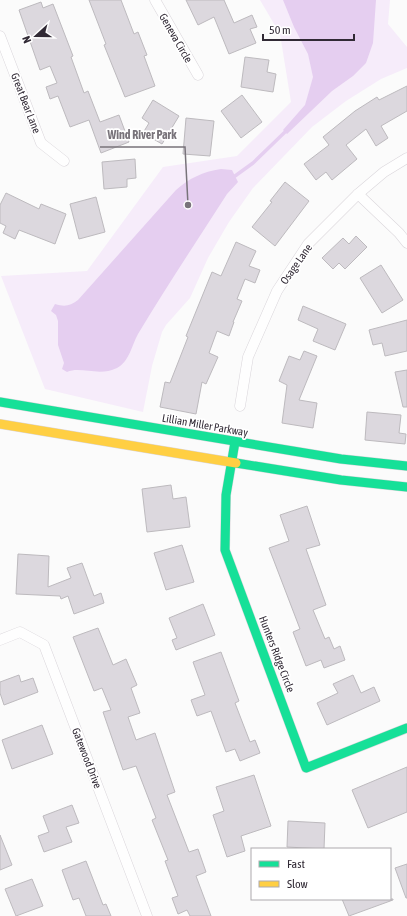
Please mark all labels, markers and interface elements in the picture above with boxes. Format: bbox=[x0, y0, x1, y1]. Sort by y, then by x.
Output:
street label: Geneva Circle bbox=[157, 11, 195, 65]
north arrow bbox=[16, 16, 56, 56]
scale bar bbox=[263, 16, 354, 42]
text: 50 m bbox=[269, 23, 291, 37]
text: N bbox=[20, 34, 33, 45]
street label: Great Bear Lane bbox=[9, 71, 43, 135]
callout: Wind River Park bbox=[100, 123, 185, 147]
text: Wind River Park bbox=[107, 128, 177, 142]
street label: Osage Lane bbox=[278, 242, 314, 286]
street label: Lillian Miller Parkway bbox=[161, 412, 249, 439]
street label: Hunters Ridge Circle bbox=[257, 614, 297, 694]
street label: Gatewood Drive bbox=[70, 726, 104, 790]
legend bbox=[251, 848, 391, 900]
text: Fast bbox=[287, 857, 305, 871]
text: Slow bbox=[287, 877, 308, 891]

